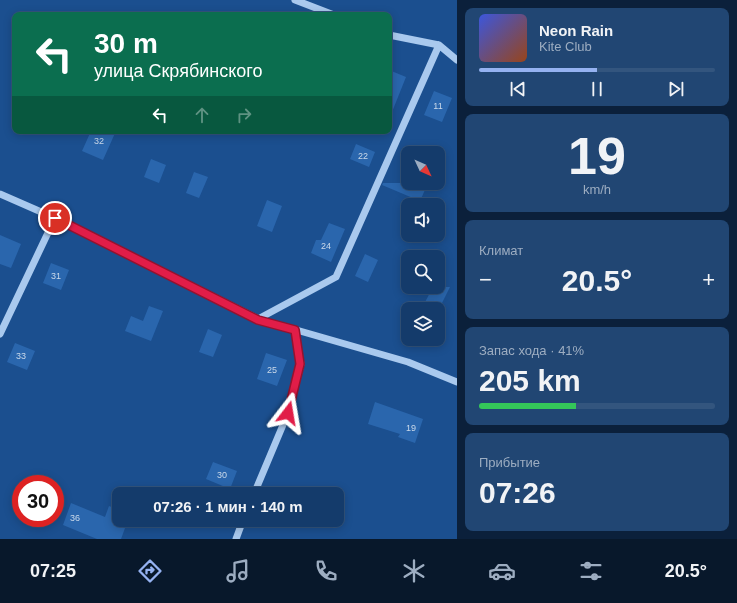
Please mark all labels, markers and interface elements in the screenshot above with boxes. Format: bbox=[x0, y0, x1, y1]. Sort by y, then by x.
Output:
text: Neon Rain bbox=[539, 22, 613, 39]
icon: left bbox=[28, 28, 80, 80]
text: 30 m bbox=[94, 28, 158, 59]
text: Kite Club bbox=[539, 39, 592, 54]
text: улица Скрябинского bbox=[94, 61, 263, 81]
icon: previous bbox=[507, 78, 529, 100]
icon: pause bbox=[586, 78, 608, 100]
icon: next bbox=[665, 78, 687, 100]
house number: 11 bbox=[433, 101, 443, 111]
icon: left bbox=[149, 104, 171, 126]
icon: ahead bbox=[191, 104, 213, 126]
icon: right bbox=[233, 104, 255, 126]
text: 19 bbox=[568, 127, 626, 185]
house number: 32 bbox=[94, 136, 104, 146]
north arrow bbox=[401, 146, 445, 190]
map controls bbox=[401, 146, 445, 346]
house number: 22 bbox=[358, 151, 368, 161]
text: km/h bbox=[583, 182, 611, 197]
button: sound bbox=[401, 198, 445, 242]
pin bbox=[38, 201, 72, 235]
icon: arrive bbox=[44, 207, 66, 229]
house number: 24 bbox=[321, 241, 331, 251]
text: Климат bbox=[479, 243, 523, 258]
button: search bbox=[401, 250, 445, 294]
text: 20.5° bbox=[562, 264, 632, 297]
text: − bbox=[479, 267, 492, 292]
text: + bbox=[702, 267, 715, 292]
house number: 31 bbox=[51, 271, 61, 281]
button: layers bbox=[401, 302, 445, 346]
text: Запас хода · 41% bbox=[479, 343, 584, 358]
house number: 33 bbox=[16, 351, 26, 361]
text: 205 km bbox=[479, 364, 581, 397]
house number: 25 bbox=[267, 365, 277, 375]
position arrow bbox=[267, 392, 309, 434]
house number: 19 bbox=[406, 423, 416, 433]
text: Прибытие bbox=[479, 455, 540, 470]
house number: 30 bbox=[217, 470, 227, 480]
speed limit sign: 30 bbox=[12, 475, 64, 527]
text: 07:26 bbox=[479, 476, 556, 509]
text: 07:26 · 1 мин · 140 m bbox=[153, 498, 303, 515]
house number: 36 bbox=[70, 513, 80, 523]
icon: directions bbox=[136, 557, 164, 585]
icon: music bbox=[224, 557, 252, 585]
icon: phone bbox=[312, 557, 340, 585]
icon: climate bbox=[400, 557, 428, 585]
icon: car bbox=[488, 557, 516, 585]
icon: filters bbox=[577, 557, 605, 585]
text: 07:25 bbox=[30, 561, 76, 581]
text: 20.5° bbox=[665, 561, 707, 581]

